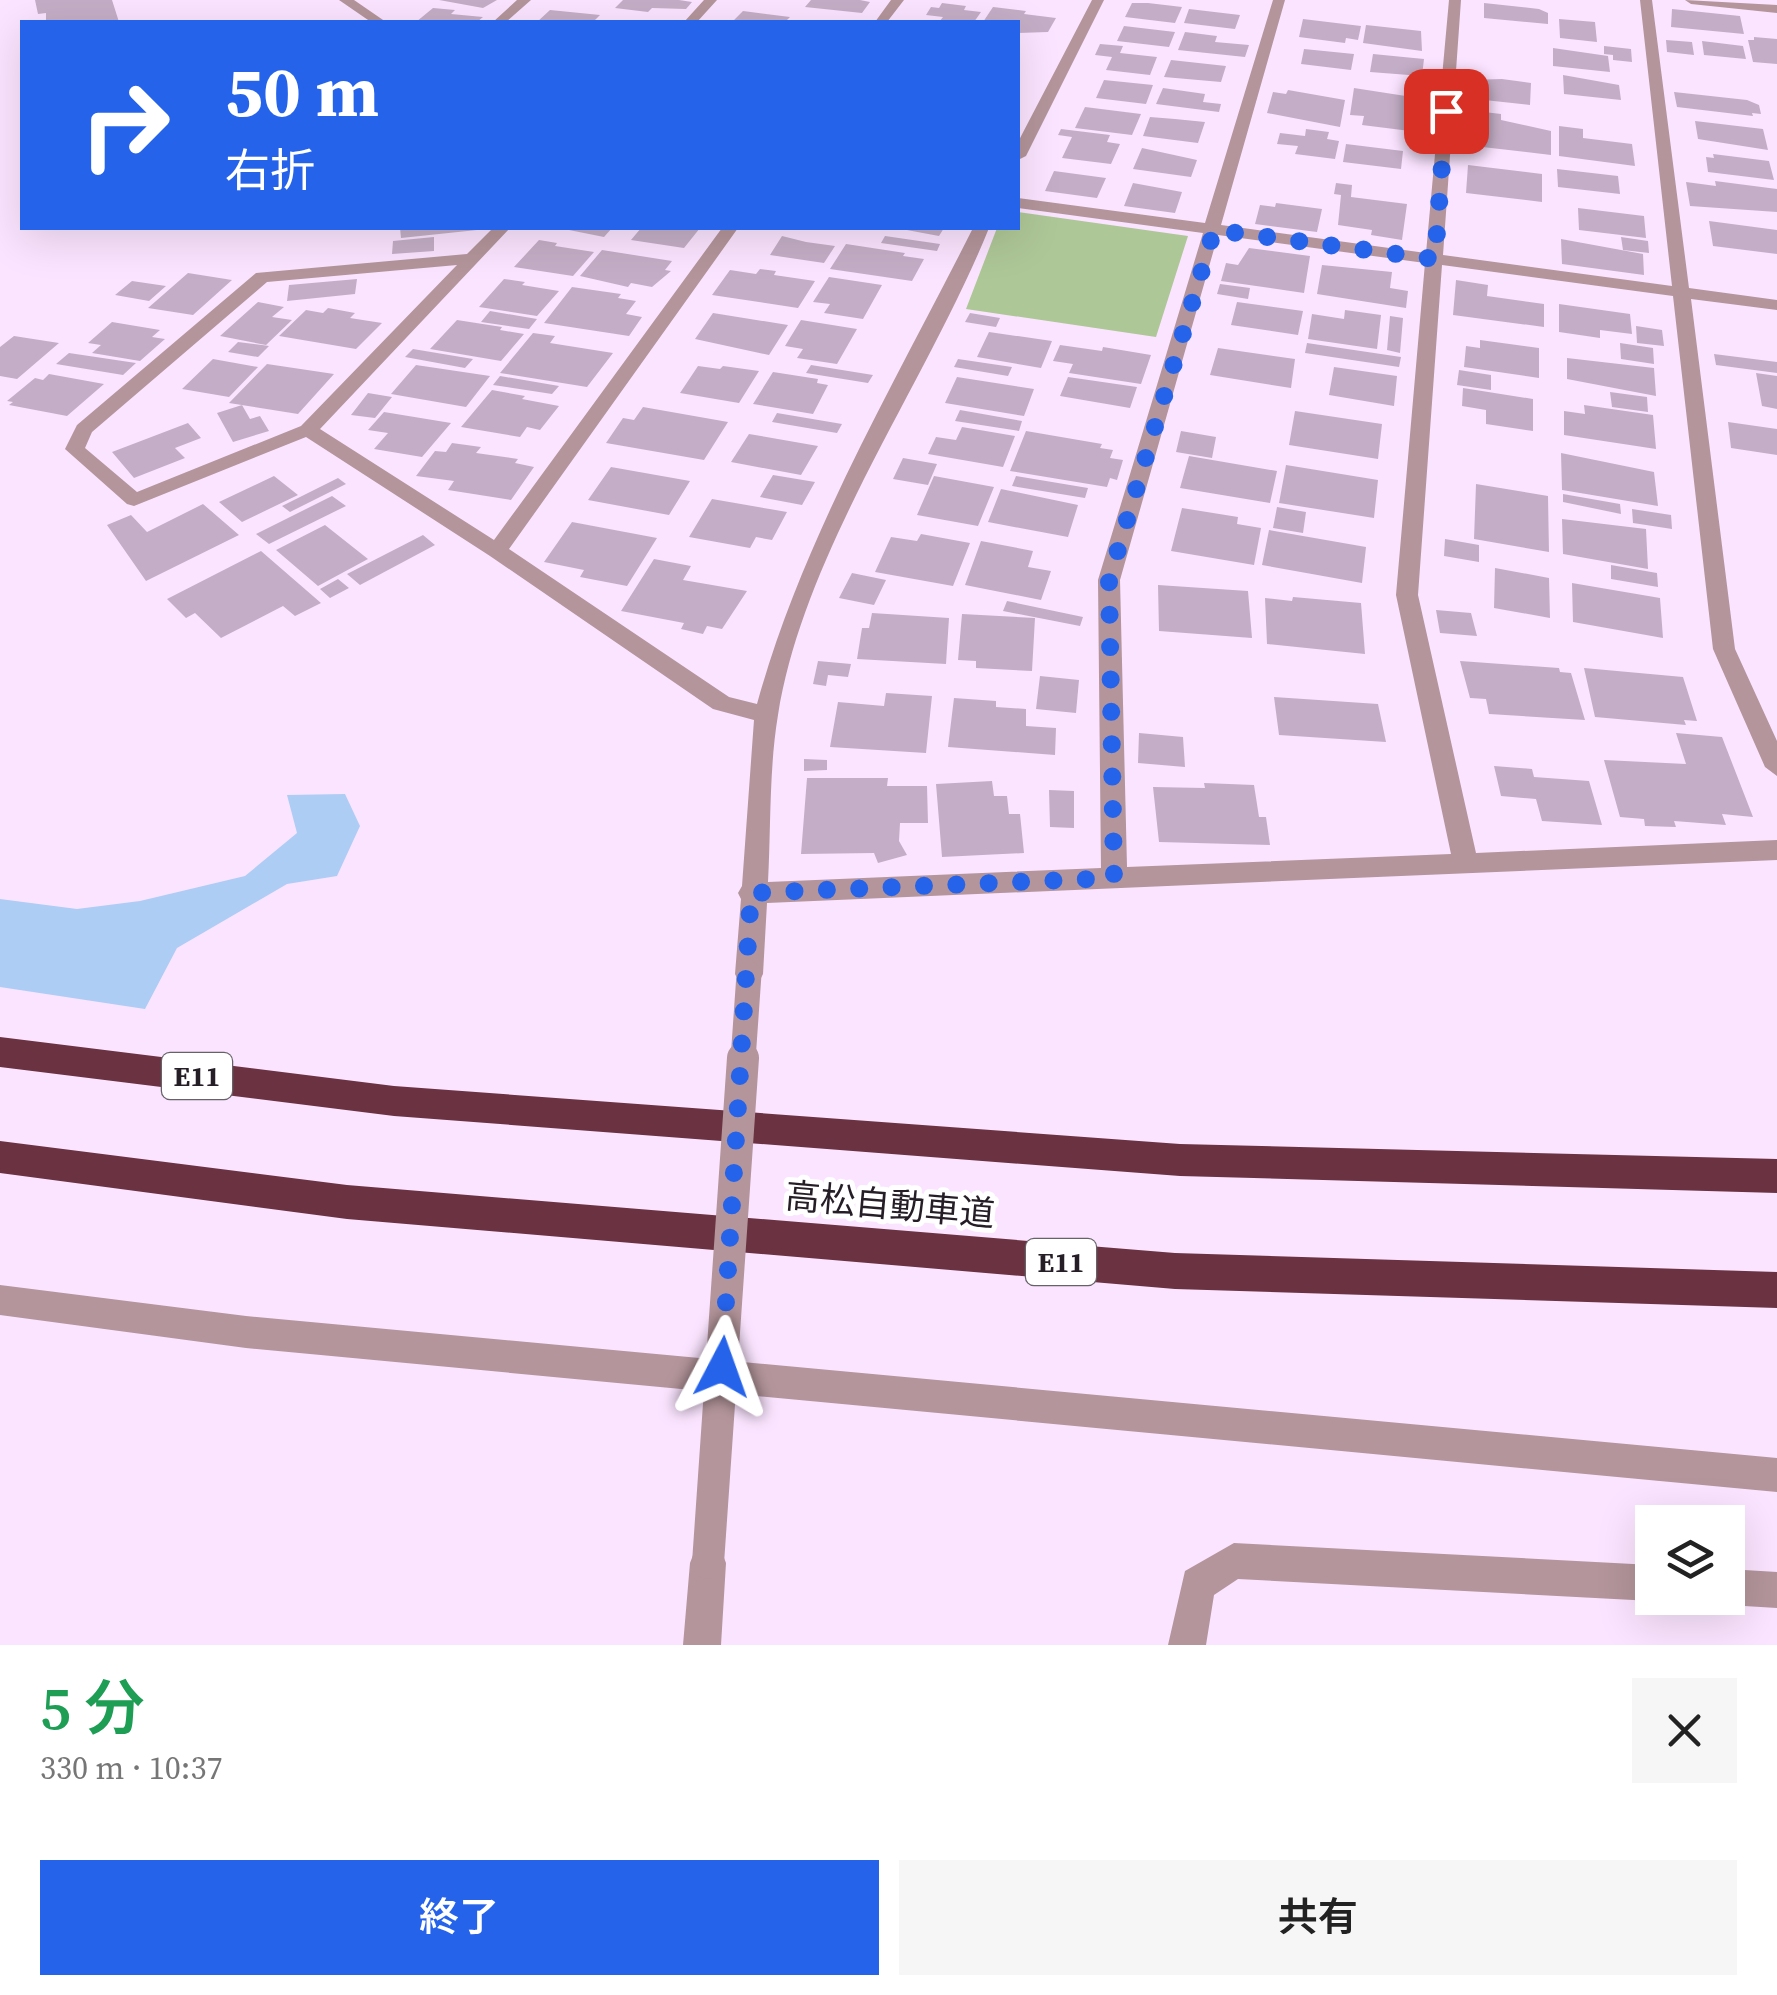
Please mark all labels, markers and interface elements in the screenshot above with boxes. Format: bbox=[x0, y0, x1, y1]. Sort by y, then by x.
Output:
text: 50 m bbox=[225, 43, 379, 139]
icon: right bbox=[60, 60, 190, 190]
pin bbox=[1404, 69, 1489, 154]
icon: arrive bbox=[1419, 84, 1474, 139]
text: 右折 bbox=[225, 139, 315, 201]
road number: E11 bbox=[162, 1053, 232, 1099]
street label: 高松自動車道 bbox=[783, 1172, 997, 1238]
road number: E11 bbox=[1026, 1239, 1096, 1285]
position arrow bbox=[670, 1315, 774, 1419]
map controls bbox=[1635, 1505, 1745, 1615]
button: layers bbox=[1635, 1505, 1745, 1615]
text: 5 分 bbox=[40, 1667, 145, 1749]
button: close bbox=[1632, 1678, 1737, 1783]
text: 330 m · 10:37 bbox=[40, 1746, 222, 1790]
button: 終了 bbox=[40, 1860, 879, 1975]
button: 共有 bbox=[899, 1860, 1737, 1975]

